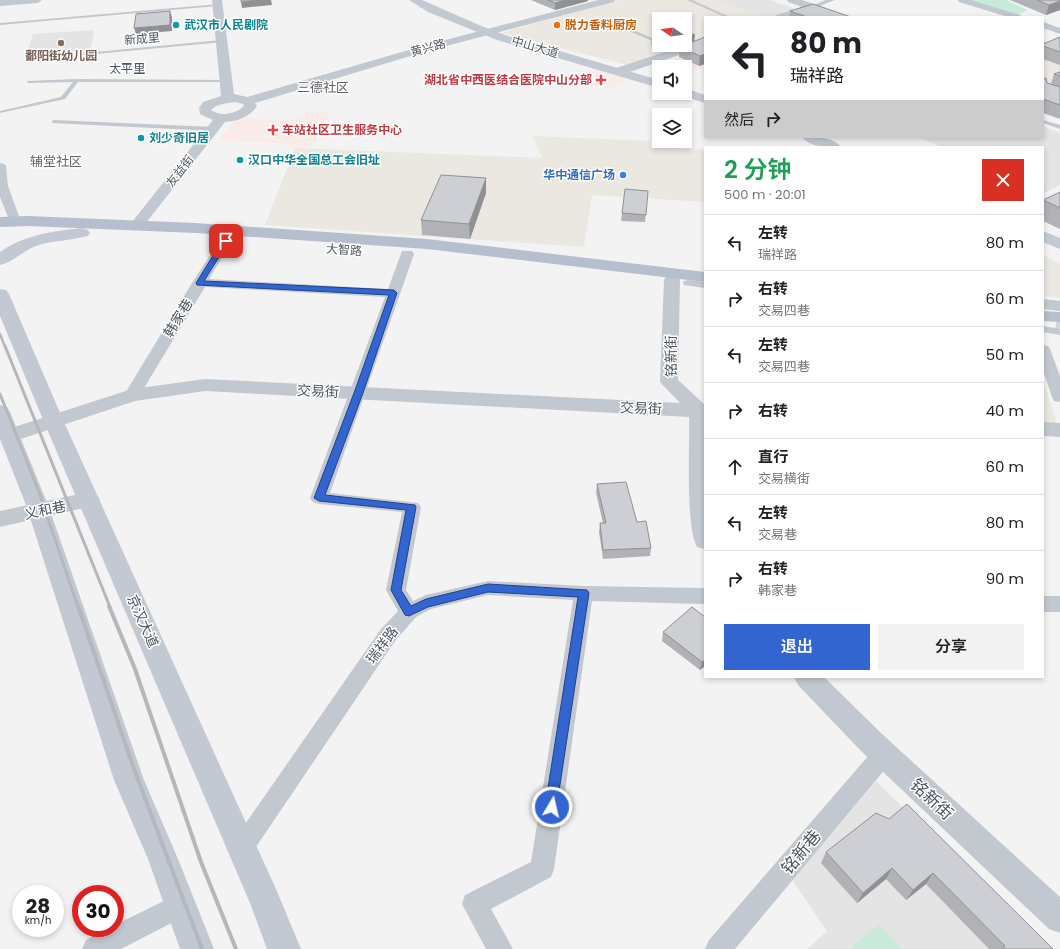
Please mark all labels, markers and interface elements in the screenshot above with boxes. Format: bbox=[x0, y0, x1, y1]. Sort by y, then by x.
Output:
north arrow bbox=[652, 12, 692, 52]
map controls bbox=[652, 12, 692, 148]
place label: 武汉市人民剧院 bbox=[184, 16, 268, 33]
place label: 脱力香料厨房 bbox=[565, 16, 637, 33]
marker: 武汉市人民剧院 bbox=[171, 20, 181, 30]
marker: 脱力香料厨房 bbox=[552, 20, 562, 30]
text: 80 m bbox=[790, 24, 862, 63]
street label: 新成里 bbox=[123, 28, 161, 49]
street label: 中山大道 bbox=[510, 32, 561, 61]
icon: left bbox=[724, 32, 776, 84]
street label: 黄兴路 bbox=[408, 35, 447, 60]
marker: 鄱阳街幼儿园 bbox=[56, 38, 66, 48]
place label: 鄱阳街幼儿园 bbox=[25, 47, 97, 64]
street label: 太平里 bbox=[109, 60, 145, 77]
button: sound bbox=[652, 60, 692, 100]
text: 瑞祥路 bbox=[790, 63, 844, 88]
place label: 湖北省中西医结合医院中山分部 bbox=[424, 71, 592, 88]
marker: 湖北省中西医结合医院中山分部 bbox=[595, 74, 607, 86]
district label: 三德社区 bbox=[297, 78, 349, 97]
button: layers bbox=[652, 108, 692, 148]
icon: right bbox=[762, 108, 784, 130]
text: 然后 bbox=[724, 109, 754, 130]
place label: 车站社区卫生服务中心 bbox=[282, 121, 402, 138]
marker: 车站社区卫生服务中心 bbox=[267, 124, 279, 136]
place label: 刘少奇旧居 bbox=[149, 129, 209, 146]
marker: 刘少奇旧居 bbox=[136, 133, 146, 143]
street label: 友益街 bbox=[162, 151, 197, 190]
place label: 汉口中华全国总工会旧址 bbox=[248, 151, 380, 168]
district label: 辅堂社区 bbox=[30, 152, 82, 171]
text: 2 分钟 bbox=[724, 153, 792, 186]
marker: 汉口中华全国总工会旧址 bbox=[235, 155, 245, 165]
button: close bbox=[982, 159, 1024, 201]
place label: 华中通信广场 bbox=[543, 166, 615, 183]
marker: 华中通信广场 bbox=[618, 170, 628, 180]
text: 500 m · 20:01 bbox=[724, 185, 806, 204]
text: 左转 bbox=[758, 222, 788, 243]
pin bbox=[209, 224, 243, 258]
icon: arrive bbox=[215, 230, 237, 252]
icon: left bbox=[724, 232, 746, 254]
text: 80 m bbox=[986, 232, 1024, 253]
street label: 大智路 bbox=[325, 240, 363, 259]
text: 瑞祥路 bbox=[758, 245, 797, 264]
text: 右转 bbox=[758, 278, 788, 299]
icon: right bbox=[724, 288, 746, 310]
text: 60 m bbox=[986, 288, 1024, 309]
street label: 韩家巷 bbox=[159, 295, 197, 341]
text: 交易四巷 bbox=[758, 301, 810, 320]
text: 左转 bbox=[758, 334, 788, 355]
street label: 铭新街 bbox=[661, 335, 681, 377]
icon: left bbox=[724, 344, 746, 366]
text: 50 m bbox=[986, 344, 1024, 365]
text: 交易四巷 bbox=[758, 357, 810, 376]
street label: 交易街 bbox=[297, 380, 339, 402]
street label: 交易街 bbox=[620, 397, 662, 419]
icon: right bbox=[724, 400, 746, 422]
text: 右转 bbox=[758, 400, 788, 421]
text: 40 m bbox=[986, 400, 1024, 421]
text: 直行 bbox=[758, 446, 788, 467]
icon: ahead bbox=[724, 456, 746, 478]
text: 60 m bbox=[986, 456, 1024, 477]
text: 交易横街 bbox=[758, 469, 810, 488]
street label: 义和巷 bbox=[22, 496, 68, 524]
text: 左转 bbox=[758, 502, 788, 523]
icon: left bbox=[724, 512, 746, 534]
text: 80 m bbox=[986, 512, 1024, 533]
text: 交易巷 bbox=[758, 525, 797, 544]
text: 右转 bbox=[758, 558, 788, 579]
icon: right bbox=[724, 568, 746, 590]
text: 90 m bbox=[986, 568, 1024, 589]
text: 韩家巷 bbox=[758, 581, 797, 600]
street label: 京汉大道 bbox=[122, 591, 164, 651]
street label: 瑞祥路 bbox=[361, 622, 403, 668]
button: 退出 bbox=[724, 624, 870, 670]
button: 分享 bbox=[878, 624, 1024, 670]
street label: 铭新街 bbox=[905, 773, 959, 825]
position arrow bbox=[531, 786, 573, 828]
street label: 铭新巷 bbox=[775, 825, 827, 879]
speed limit sign: 30 bbox=[72, 885, 124, 937]
text: 28 bbox=[26, 892, 50, 920]
text: km/h bbox=[25, 913, 51, 928]

